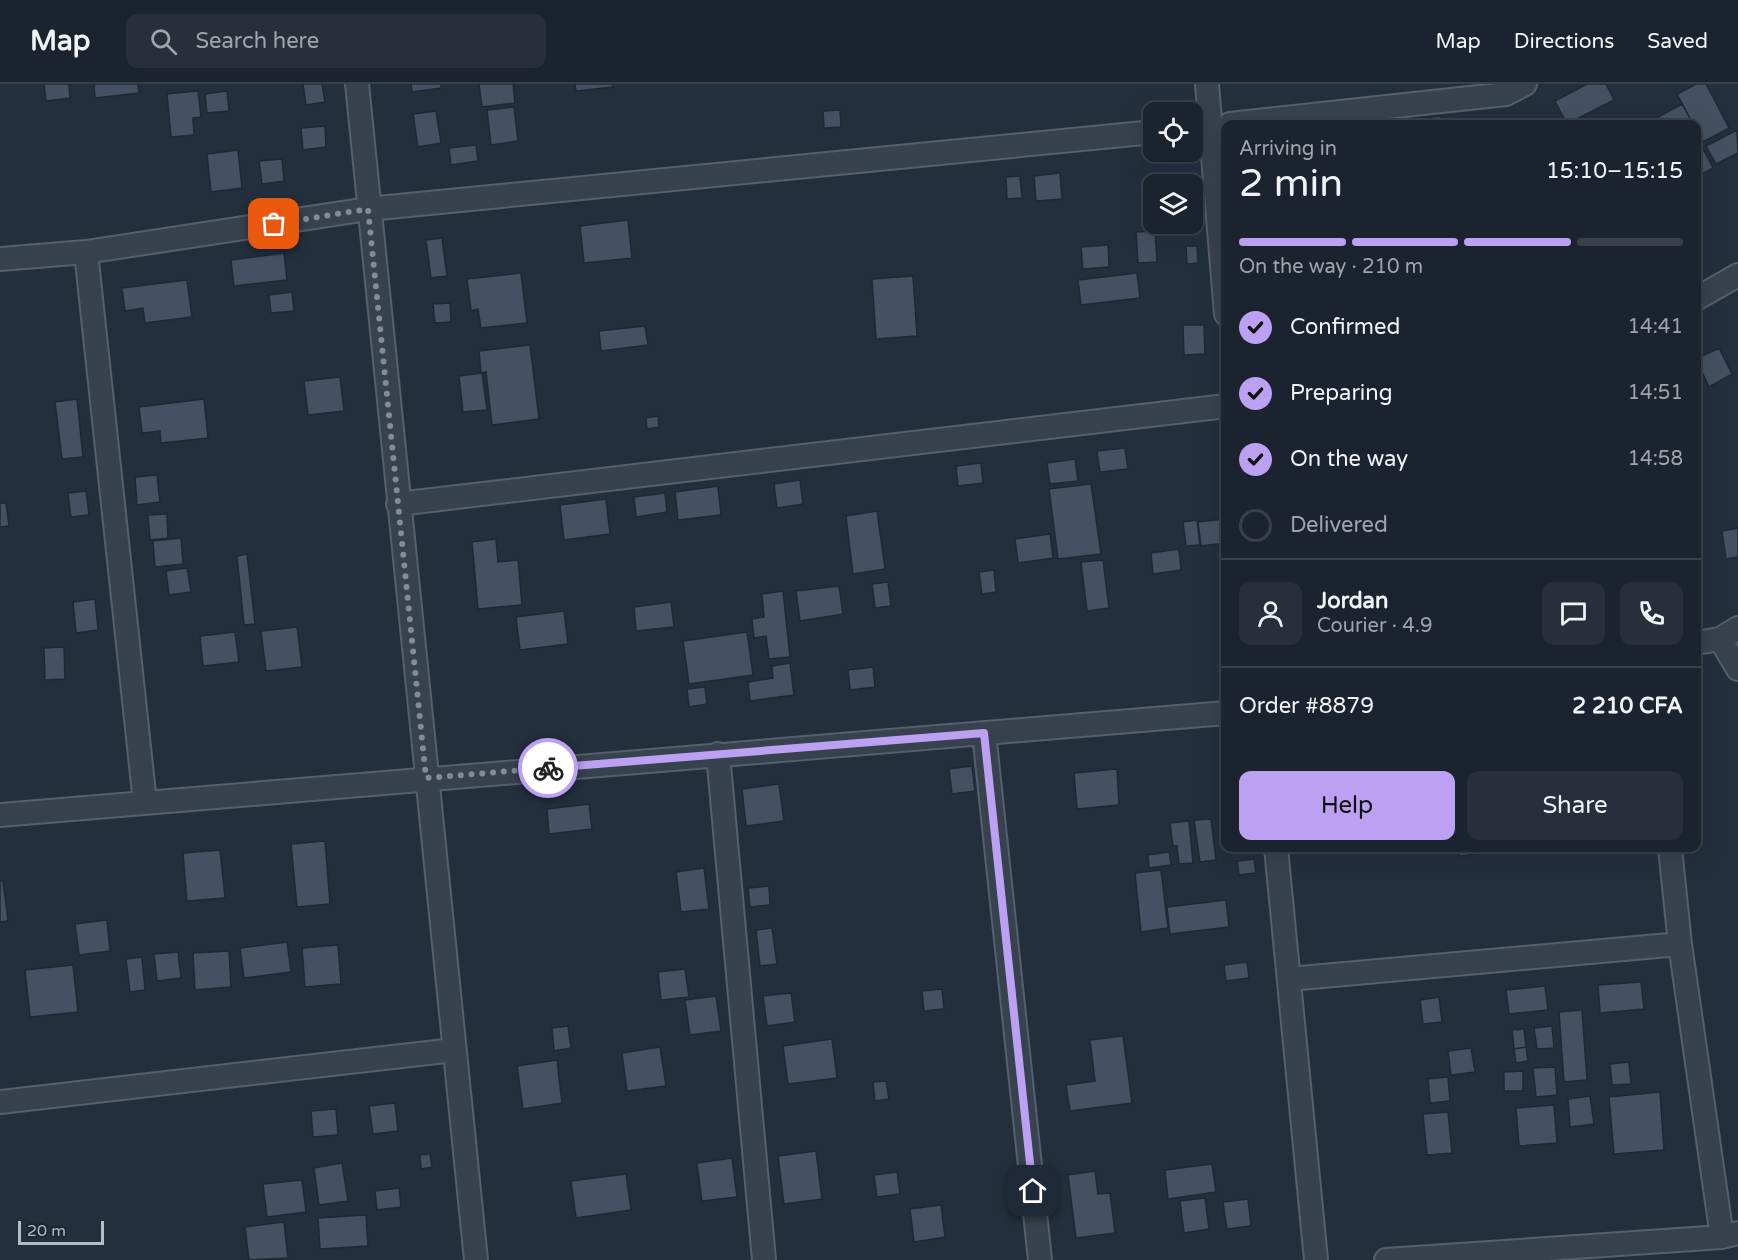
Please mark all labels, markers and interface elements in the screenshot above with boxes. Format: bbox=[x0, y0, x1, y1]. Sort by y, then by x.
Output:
search box bbox=[126, 14, 546, 68]
text: Map bbox=[30, 24, 90, 58]
icon: search bbox=[147, 25, 180, 58]
text: Search here bbox=[195, 28, 319, 54]
text: Map bbox=[1435, 29, 1481, 54]
text: Directions bbox=[1514, 29, 1614, 54]
text: Saved bbox=[1647, 29, 1708, 54]
map controls bbox=[1143, 102, 1203, 234]
button: locate bbox=[1143, 102, 1203, 162]
text: Arriving in bbox=[1239, 137, 1337, 161]
text: 15:10–15:15 bbox=[1546, 158, 1683, 184]
text: 2 min bbox=[1239, 160, 1343, 207]
button: layers bbox=[1143, 174, 1203, 234]
pin bbox=[248, 198, 299, 249]
icon: bag bbox=[257, 207, 290, 240]
text: On the way · 210 m bbox=[1239, 255, 1423, 279]
icon: check bbox=[1239, 311, 1272, 344]
text: Confirmed bbox=[1290, 314, 1400, 340]
text: 14:41 bbox=[1628, 315, 1683, 339]
icon: check bbox=[1239, 377, 1272, 410]
text: Preparing bbox=[1290, 380, 1393, 406]
text: 14:51 bbox=[1628, 381, 1683, 405]
icon: check bbox=[1239, 443, 1272, 476]
text: On the way bbox=[1290, 446, 1408, 472]
text: 14:58 bbox=[1628, 447, 1683, 471]
text: Delivered bbox=[1290, 512, 1388, 538]
button: person bbox=[1239, 582, 1302, 645]
button: chat bbox=[1542, 582, 1605, 645]
button: phone bbox=[1620, 582, 1683, 645]
text: Jordan bbox=[1317, 588, 1388, 614]
text: Courier · 4.9 bbox=[1317, 614, 1432, 638]
text: Order #8879 bbox=[1239, 693, 1374, 719]
text: 2 210 CFA bbox=[1572, 693, 1683, 719]
courier bbox=[518, 738, 578, 798]
icon: bike bbox=[532, 752, 565, 785]
button: Help bbox=[1239, 771, 1455, 840]
button: Share bbox=[1467, 771, 1683, 840]
pin bbox=[1007, 1165, 1058, 1216]
icon: home bbox=[1016, 1174, 1049, 1207]
scale bar bbox=[18, 1218, 104, 1246]
text: 20 m bbox=[27, 1221, 66, 1241]

